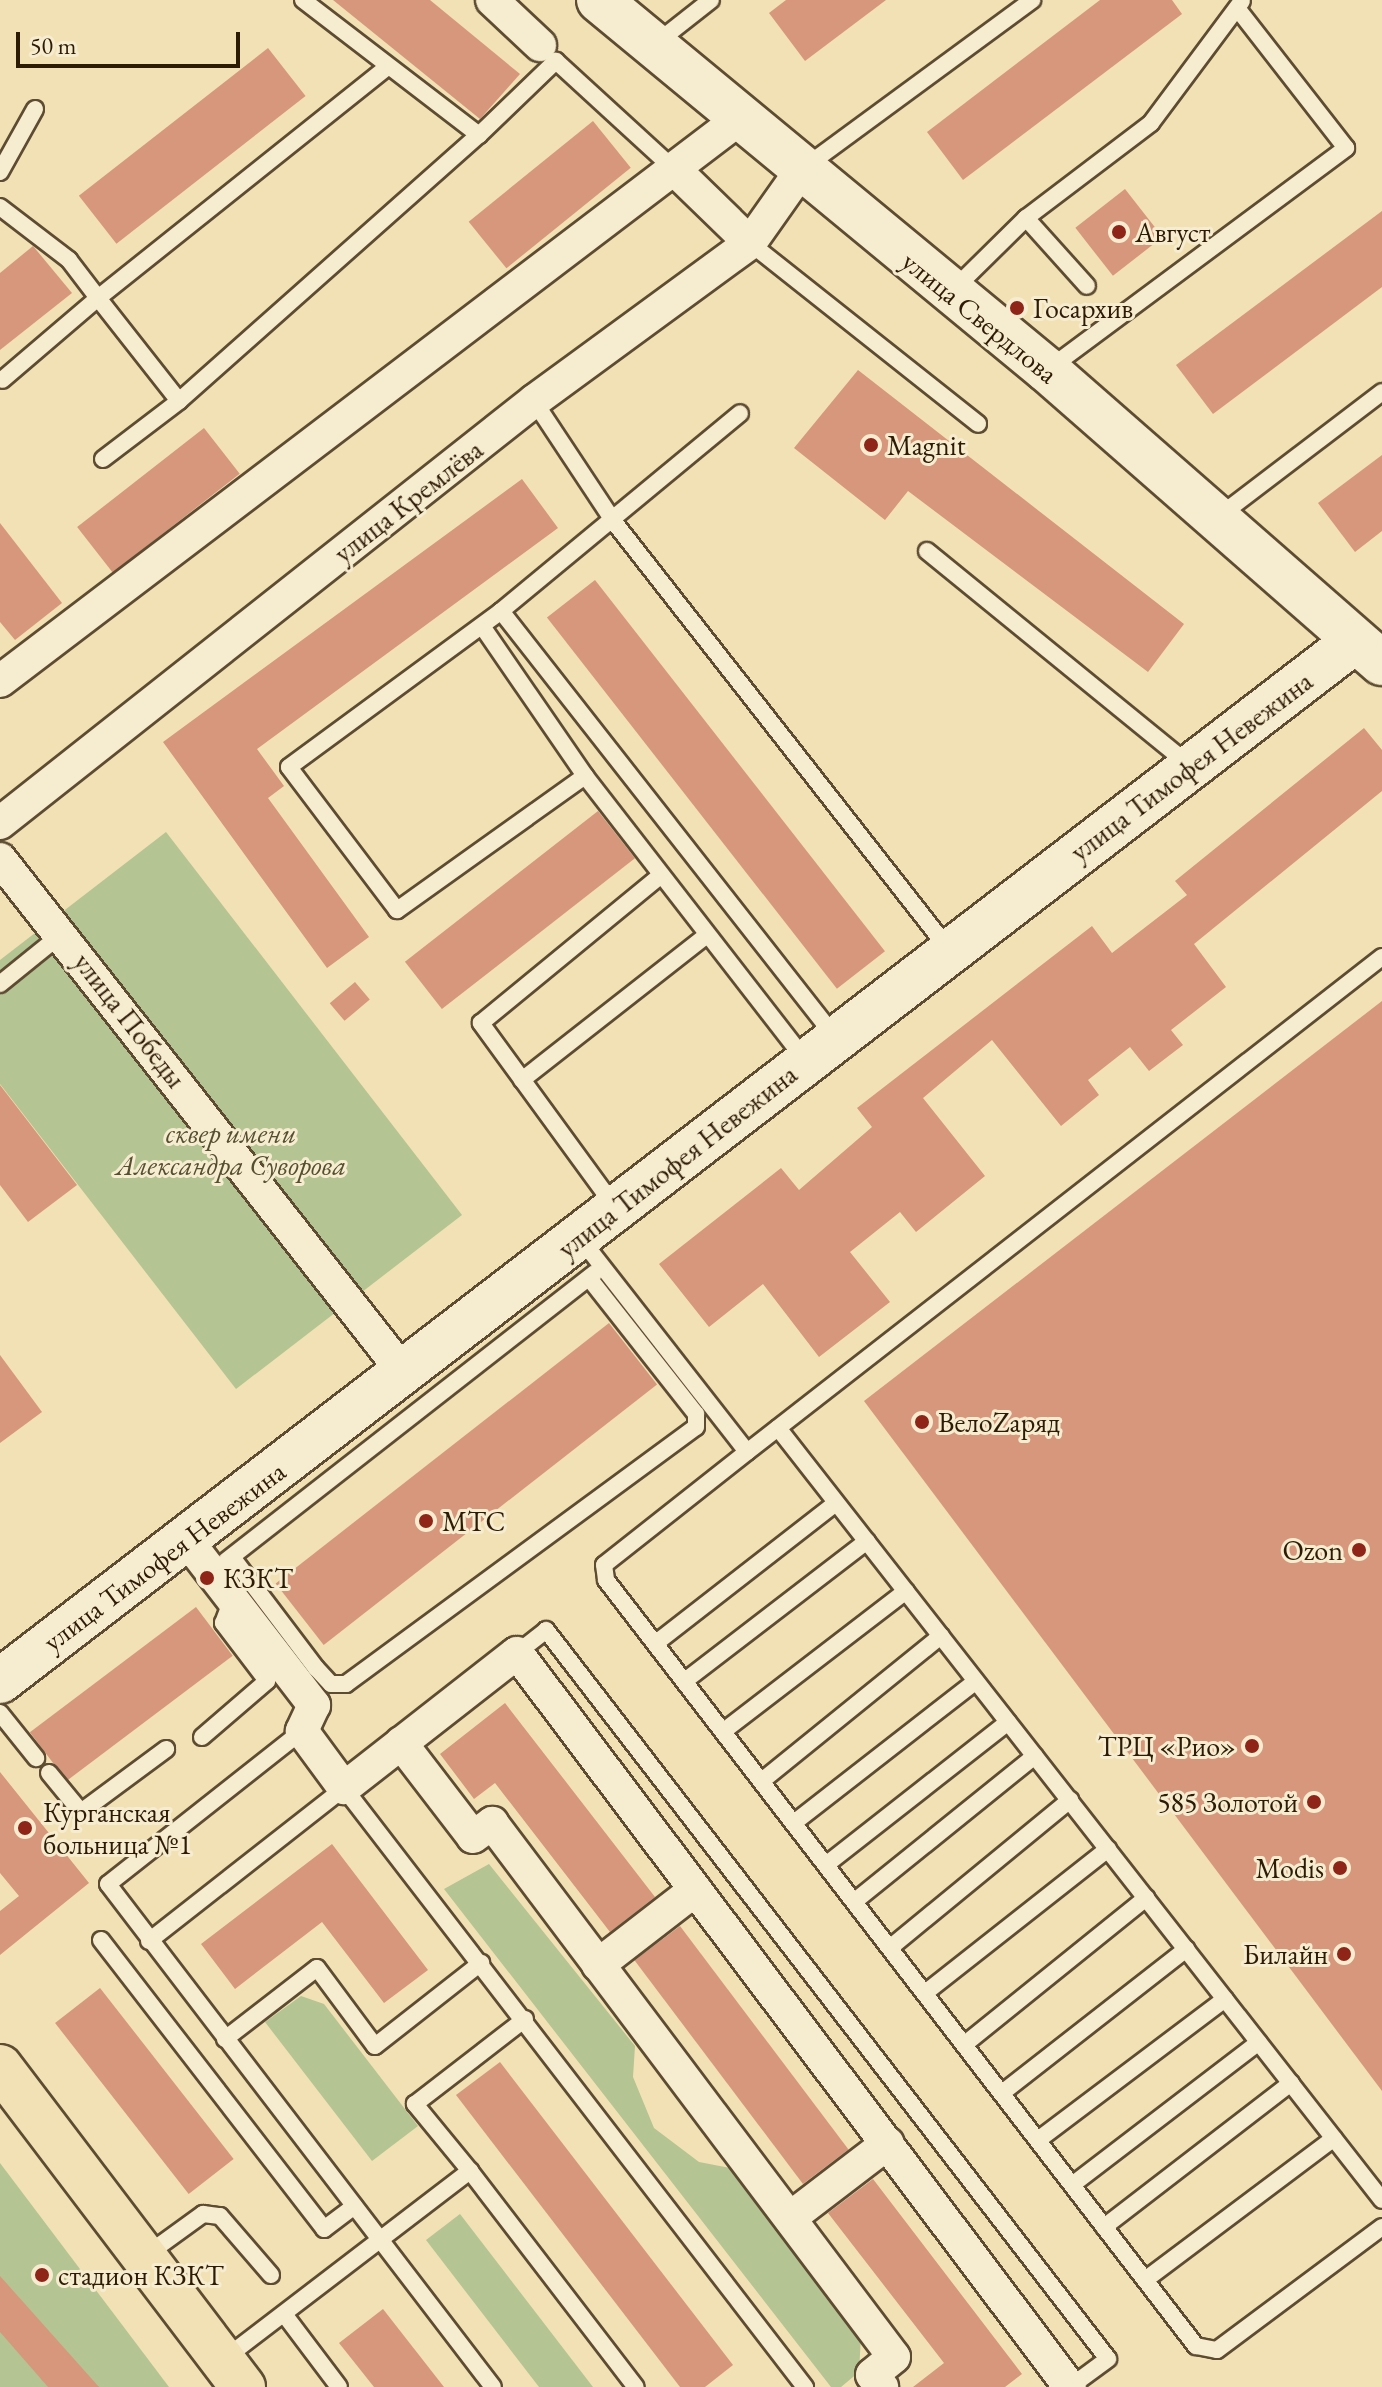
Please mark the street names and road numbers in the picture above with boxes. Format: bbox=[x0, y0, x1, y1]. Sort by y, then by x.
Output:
street label: улица Свердлова bbox=[895, 244, 1065, 390]
street label: улица Кремлёва bbox=[327, 432, 489, 570]
street label: улица Тимофея Невежина bbox=[1063, 664, 1319, 868]
street label: улица Победы bbox=[67, 946, 193, 1094]
street label: улица Тимофея Невежина bbox=[551, 1057, 803, 1265]
street label: улица Тимофея Невежина bbox=[36, 1454, 292, 1658]

